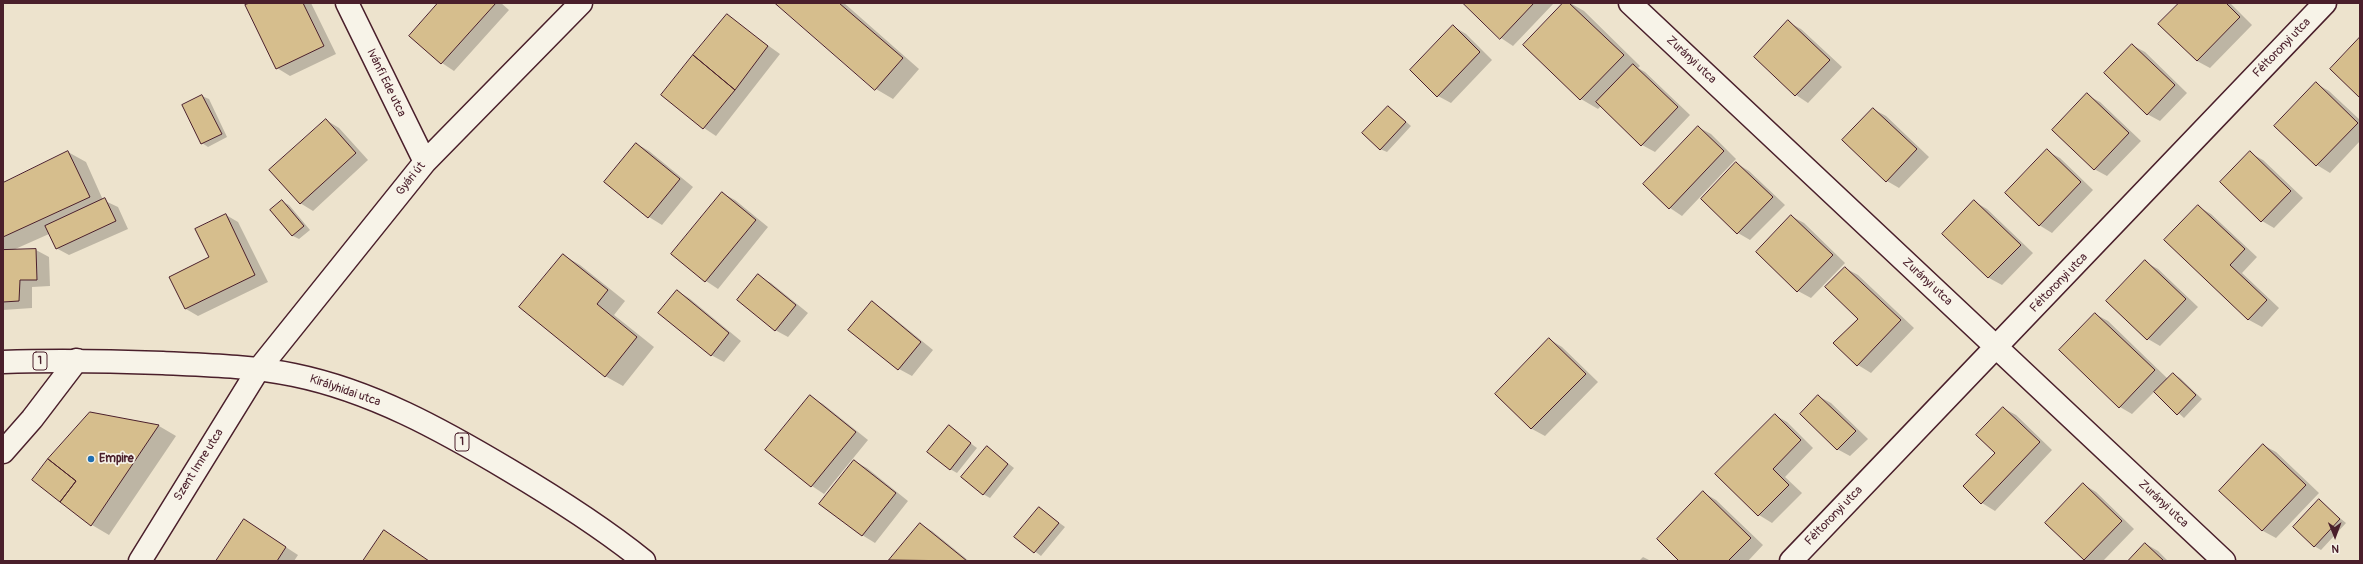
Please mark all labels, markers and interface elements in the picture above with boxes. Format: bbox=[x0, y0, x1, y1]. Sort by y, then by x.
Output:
street label: Féltoronyi utca bbox=[2250, 15, 2314, 81]
street label: Zurányi utca bbox=[1663, 33, 1719, 87]
street label: Ivánfi Ede utca bbox=[363, 47, 409, 119]
street label: Gyári út bbox=[393, 159, 429, 199]
street label: Féltoronyi utca bbox=[2027, 250, 2091, 316]
street label: Zurányi utca bbox=[1899, 255, 1955, 309]
road number: 1 bbox=[33, 352, 47, 370]
street label: Királyhidai utca bbox=[308, 372, 382, 410]
street label: Szent Imre utca bbox=[171, 426, 227, 504]
road number: 1 bbox=[455, 433, 469, 451]
place label: Empire bbox=[99, 452, 134, 466]
marker: Empire bbox=[86, 454, 96, 464]
street label: Zurányi utca bbox=[2135, 477, 2191, 531]
street label: Féltoronyi utca bbox=[1802, 483, 1866, 549]
north arrow bbox=[2315, 516, 2355, 556]
text: N bbox=[2331, 542, 2339, 555]

